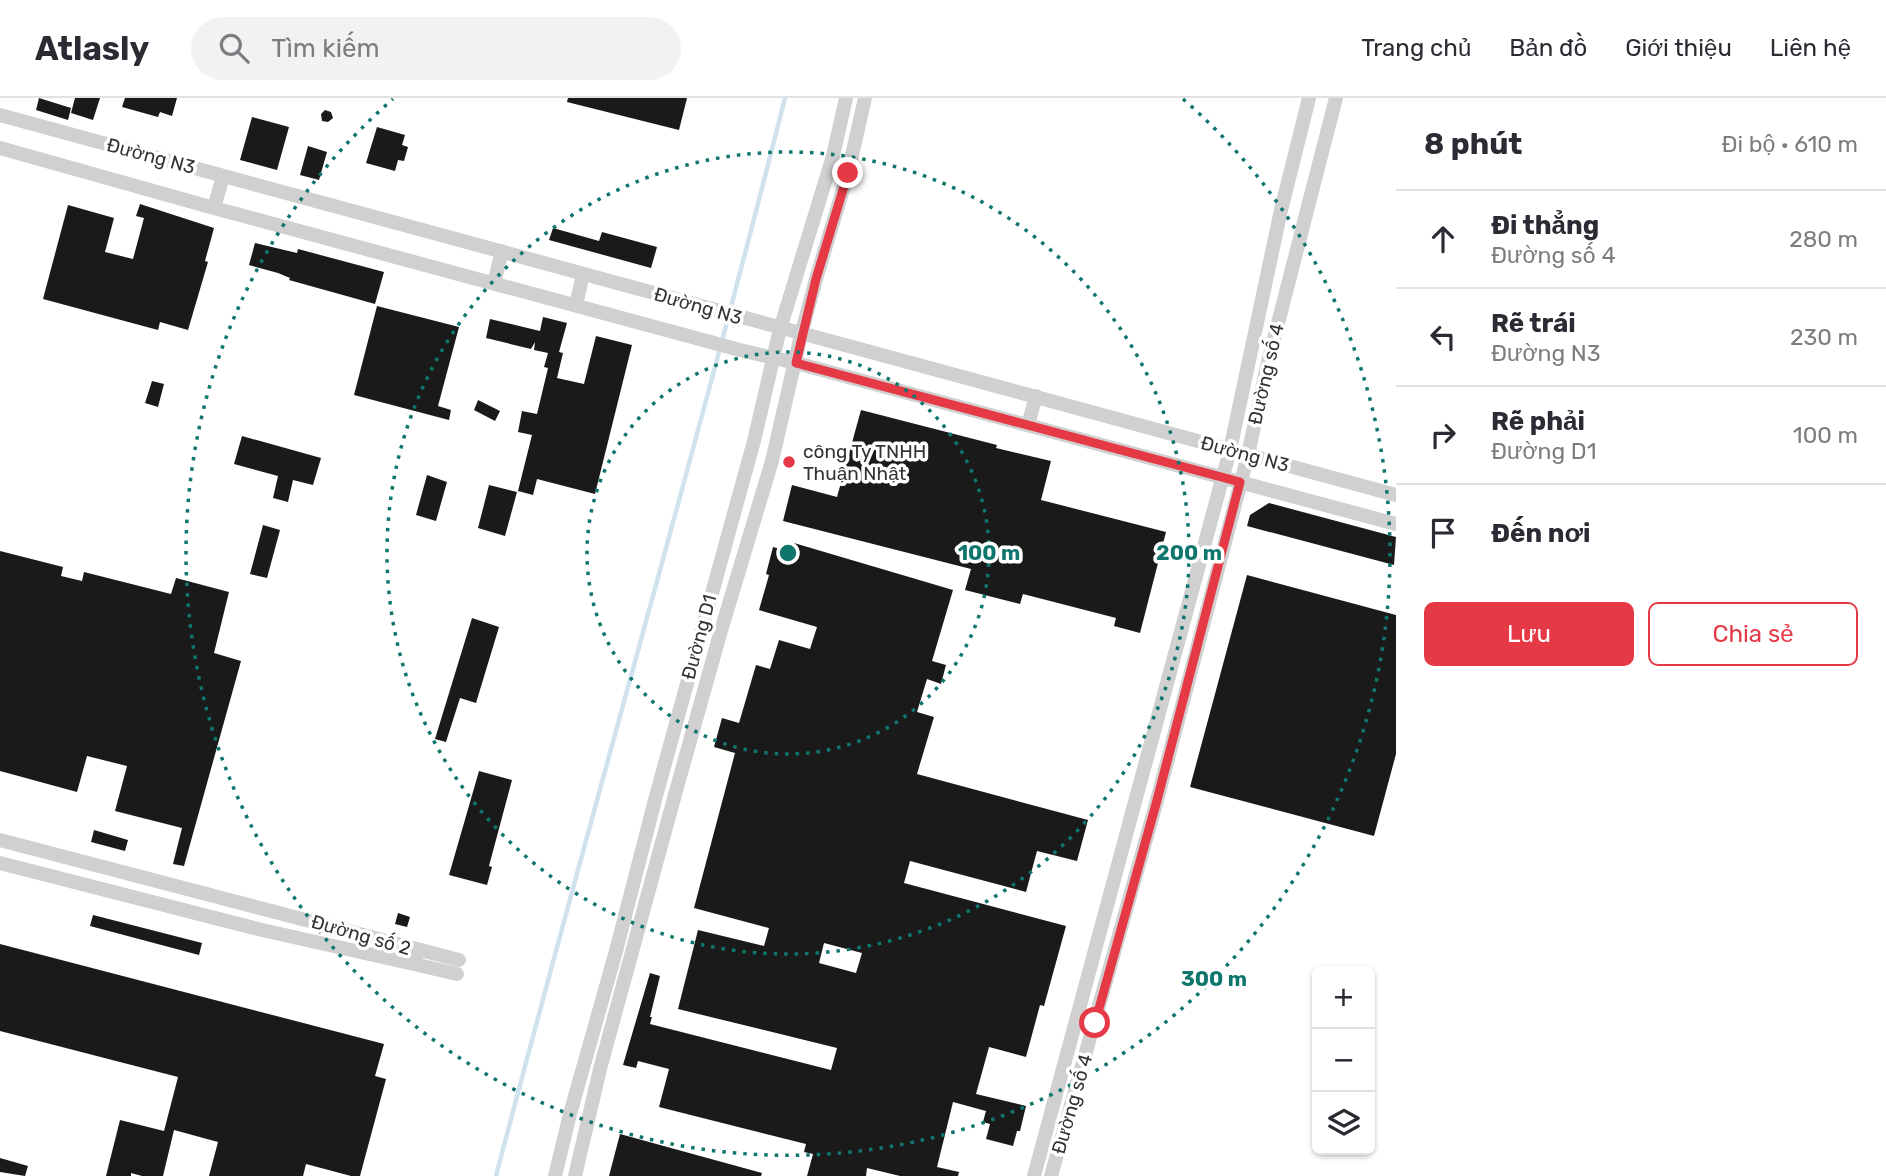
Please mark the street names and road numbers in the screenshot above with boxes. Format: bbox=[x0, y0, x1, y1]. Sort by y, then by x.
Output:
street label: Đường N3 bbox=[104, 133, 198, 179]
street label: Đường N3 bbox=[651, 282, 745, 330]
street label: Đường số 4 bbox=[1243, 321, 1289, 427]
street label: Đường N3 bbox=[1198, 431, 1292, 477]
street label: Đường D1 bbox=[677, 592, 721, 682]
street label: Đường số 2 bbox=[309, 910, 413, 960]
street label: Đường số 4 bbox=[1047, 1051, 1097, 1157]

